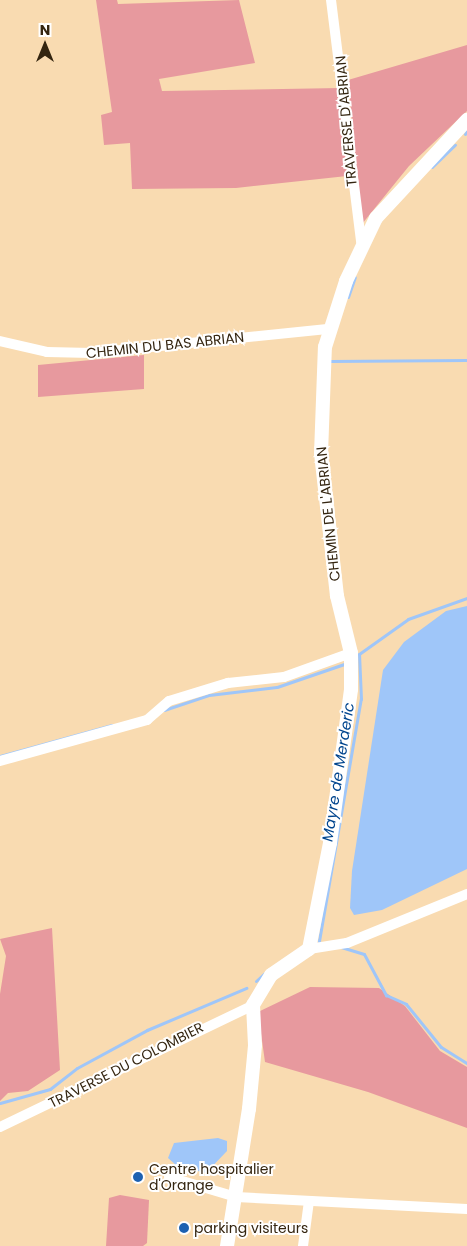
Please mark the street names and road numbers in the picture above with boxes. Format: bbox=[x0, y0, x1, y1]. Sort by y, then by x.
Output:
street label: TRAVERSE D'ABRIAN bbox=[332, 55, 360, 187]
street label: CHEMIN DU BAS ABRIAN bbox=[85, 328, 245, 362]
street label: CHEMIN DE L'ABRIAN bbox=[313, 446, 343, 582]
street label: TRAVERSE DU COLOMBIER bbox=[46, 1019, 206, 1111]

